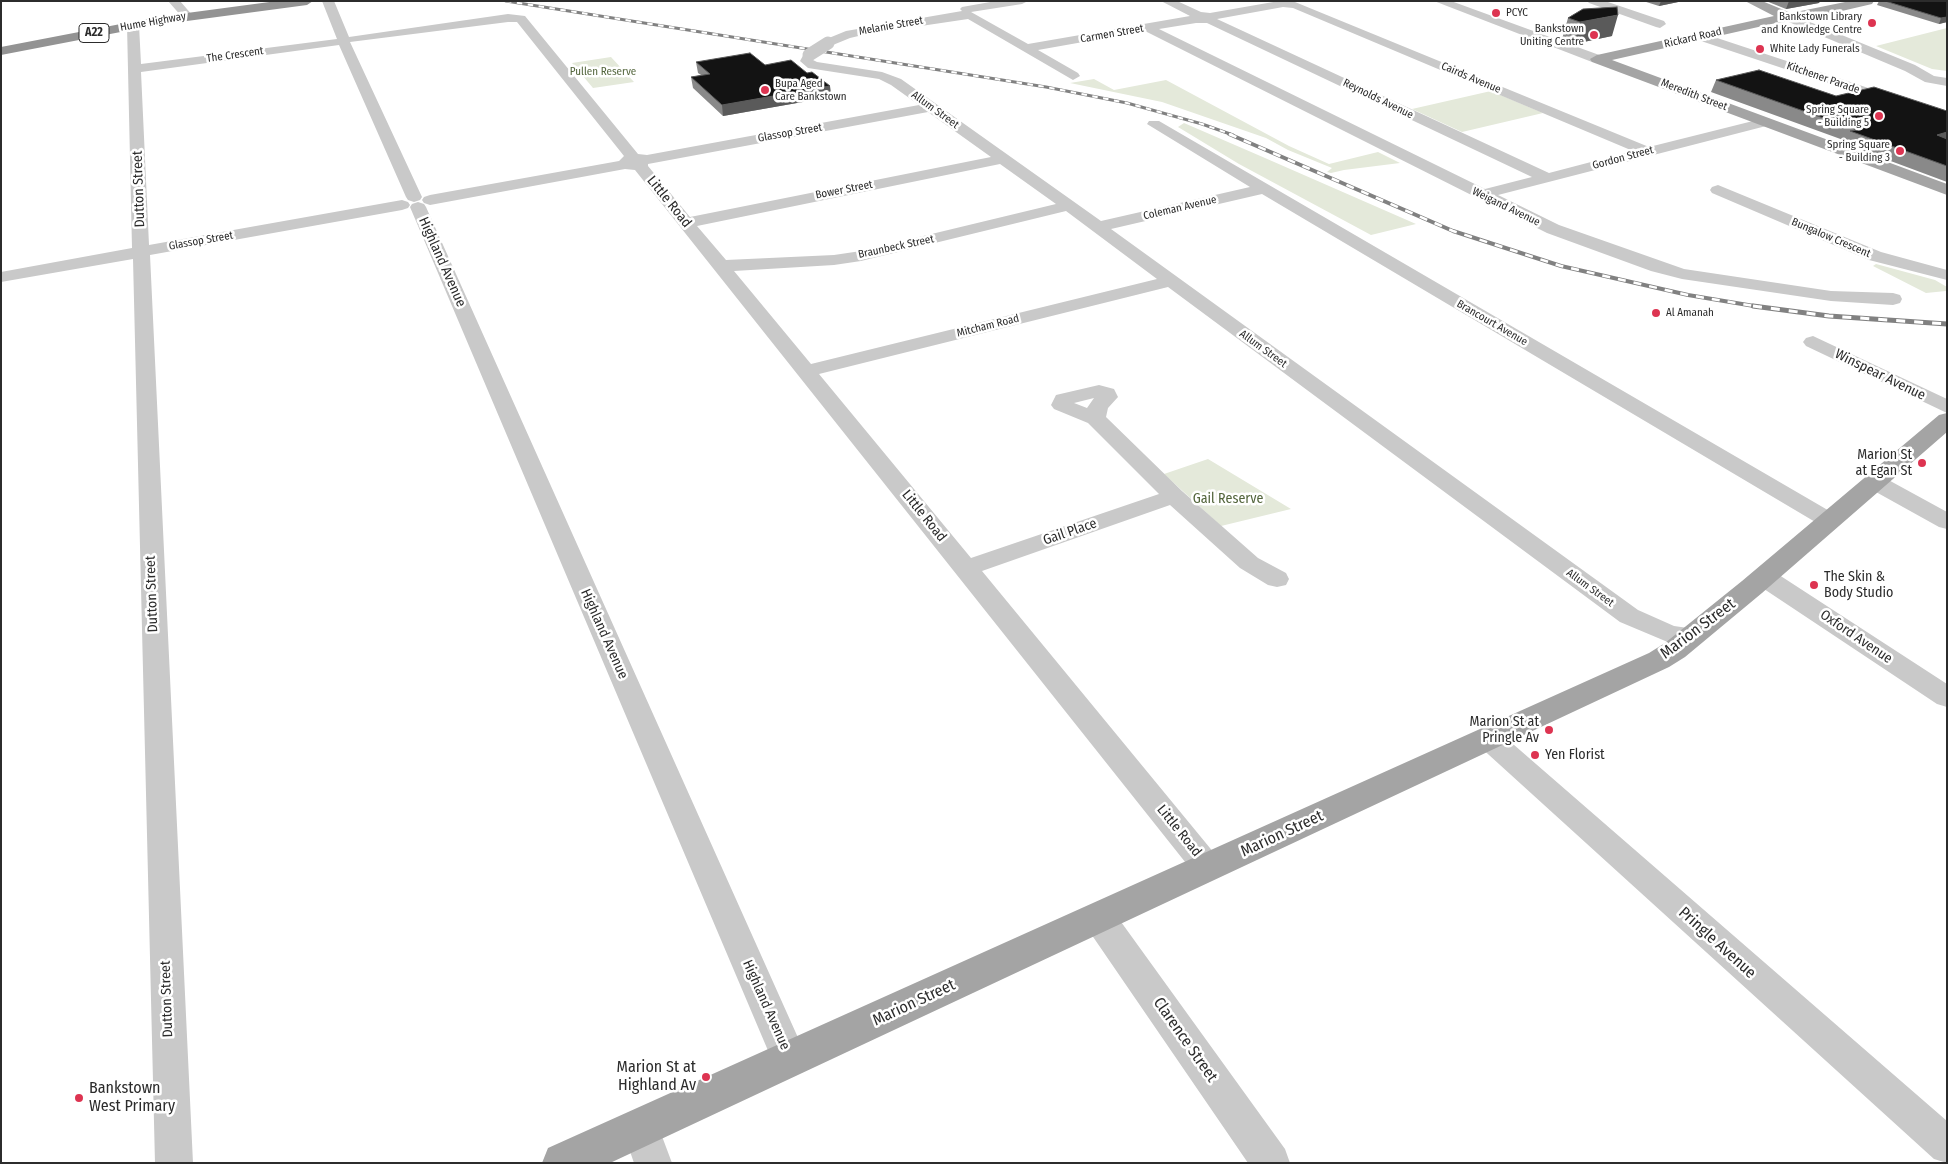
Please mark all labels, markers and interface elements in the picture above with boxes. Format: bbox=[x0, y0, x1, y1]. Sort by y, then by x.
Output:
place label: PCYC bbox=[1506, 6, 1528, 20]
marker: PCYC bbox=[1490, 7, 1502, 19]
street label: Hume Highway bbox=[119, 10, 187, 34]
place label: Bankstown Library and Knowledge Centre bbox=[1761, 10, 1862, 36]
street label: Melanie Street bbox=[858, 14, 924, 38]
marker: Bankstown Library and Knowledge Centre bbox=[1866, 17, 1878, 29]
street label: Carmen Street bbox=[1079, 22, 1145, 46]
place label: Bankstown Uniting Centre bbox=[1520, 22, 1584, 48]
road number: A22 bbox=[79, 23, 109, 42]
street label: Rickard Road bbox=[1663, 25, 1723, 51]
marker: Bankstown Uniting Centre bbox=[1588, 29, 1600, 41]
place label: White Lady Funerals bbox=[1770, 42, 1860, 56]
marker: White Lady Funerals bbox=[1754, 43, 1766, 55]
street label: The Crescent bbox=[206, 44, 264, 66]
street label: Kitchener Parade bbox=[1785, 59, 1861, 97]
street label: Cairds Avenue bbox=[1439, 60, 1503, 96]
park label: Pullen Reserve bbox=[570, 65, 636, 79]
street label: Reynolds Avenue bbox=[1341, 76, 1415, 122]
street label: Meredith Street bbox=[1659, 76, 1729, 114]
place label: Bupa Aged Care Bankstown bbox=[775, 77, 847, 103]
marker: Bupa Aged Care Bankstown bbox=[759, 84, 771, 96]
street label: Allum Street bbox=[909, 88, 961, 132]
place label: Spring Square - Building 5 bbox=[1806, 103, 1869, 129]
marker: Spring Square - Building 5 bbox=[1873, 110, 1885, 122]
street label: Glassop Street bbox=[757, 121, 823, 145]
place label: Spring Square - Building 3 bbox=[1827, 138, 1890, 164]
street label: Gordon Street bbox=[1591, 144, 1655, 172]
marker: Spring Square - Building 3 bbox=[1894, 145, 1906, 157]
street label: Dutton Street bbox=[129, 150, 149, 228]
street label: Little Road bbox=[643, 173, 695, 231]
street label: Bower Street bbox=[814, 178, 874, 202]
street label: Weigand Avenue bbox=[1470, 185, 1542, 229]
street label: Coleman Avenue bbox=[1142, 193, 1218, 223]
street label: Highland Avenue bbox=[415, 214, 469, 310]
street label: Bungalow Crescent bbox=[1789, 215, 1873, 261]
street label: Glassop Street bbox=[168, 229, 234, 253]
street label: Braunbeck Street bbox=[857, 233, 935, 261]
street label: Brancourt Avenue bbox=[1454, 297, 1530, 349]
place label: Al Amanah bbox=[1666, 306, 1714, 320]
marker: Al Amanah bbox=[1650, 307, 1662, 319]
street label: Mitcham Road bbox=[955, 312, 1021, 340]
street label: Allum Street bbox=[1237, 327, 1289, 371]
street label: Winspear Avenue bbox=[1832, 346, 1928, 404]
place label: Marion St at Egan St bbox=[1856, 447, 1912, 480]
marker: Marion St at Egan St bbox=[1916, 457, 1928, 469]
street label: Little Road bbox=[898, 487, 950, 545]
park label: Gail Reserve bbox=[1193, 491, 1263, 507]
street label: Gail Place bbox=[1041, 515, 1099, 549]
street label: Dutton Street bbox=[142, 555, 162, 633]
street label: Allum Street bbox=[1564, 566, 1616, 610]
place label: The Skin & Body Studio bbox=[1824, 569, 1893, 602]
marker: The Skin & Body Studio bbox=[1808, 579, 1820, 591]
street label: Highland Avenue bbox=[577, 586, 631, 682]
street label: Marion Street bbox=[1657, 595, 1739, 663]
street label: Oxford Avenue bbox=[1817, 607, 1895, 667]
place label: Marion St at Pringle Av bbox=[1469, 714, 1539, 746]
marker: Marion St at Pringle Av bbox=[1543, 724, 1555, 736]
place label: Yen Florist bbox=[1545, 747, 1605, 763]
marker: Yen Florist bbox=[1529, 749, 1541, 761]
street label: Little Road bbox=[1153, 802, 1205, 860]
street label: Marion Street bbox=[1238, 807, 1326, 861]
street label: Pringle Avenue bbox=[1674, 903, 1760, 983]
street label: Highland Avenue bbox=[739, 957, 793, 1053]
street label: Dutton Street bbox=[157, 960, 177, 1038]
street label: Marion Street bbox=[870, 976, 958, 1030]
street label: Clarence Street bbox=[1149, 994, 1221, 1086]
place label: Marion St at Highland Av bbox=[617, 1058, 696, 1096]
marker: Marion St at Highland Av bbox=[700, 1071, 712, 1083]
place label: Bankstown West Primary bbox=[89, 1079, 175, 1117]
marker: Bankstown West Primary bbox=[73, 1092, 85, 1104]

